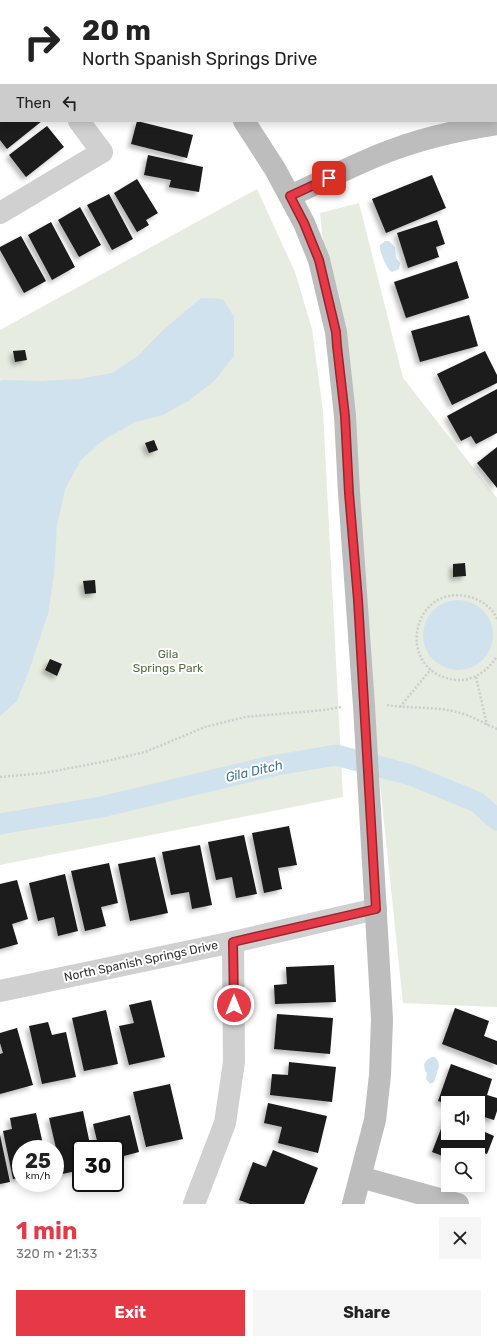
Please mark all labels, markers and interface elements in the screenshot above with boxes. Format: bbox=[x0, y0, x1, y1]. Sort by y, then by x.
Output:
text: 20 m bbox=[82, 14, 151, 47]
icon: right bbox=[16, 16, 68, 68]
text: North Spanish Springs Drive bbox=[82, 48, 317, 70]
icon: left bbox=[59, 92, 81, 114]
text: Then bbox=[16, 94, 51, 112]
pin bbox=[312, 161, 346, 195]
icon: arrive bbox=[318, 167, 340, 189]
park label: Gila Springs Park bbox=[133, 647, 204, 675]
water label: Gila Ditch bbox=[224, 757, 284, 785]
street label: North Spanish Springs Drive bbox=[63, 938, 219, 984]
position arrow bbox=[213, 984, 255, 1026]
map controls bbox=[441, 1096, 485, 1192]
button: sound bbox=[441, 1096, 485, 1140]
speed limit sign: 30 bbox=[72, 1140, 124, 1192]
button: search bbox=[441, 1148, 485, 1192]
text: 25 bbox=[25, 1149, 51, 1173]
text: km/h bbox=[26, 1170, 50, 1182]
text: 1 min bbox=[16, 1217, 77, 1245]
button: close bbox=[439, 1217, 481, 1259]
text: 320 m · 21:33 bbox=[16, 1246, 97, 1261]
button: Exit bbox=[16, 1290, 245, 1336]
button: Share bbox=[253, 1290, 481, 1336]

